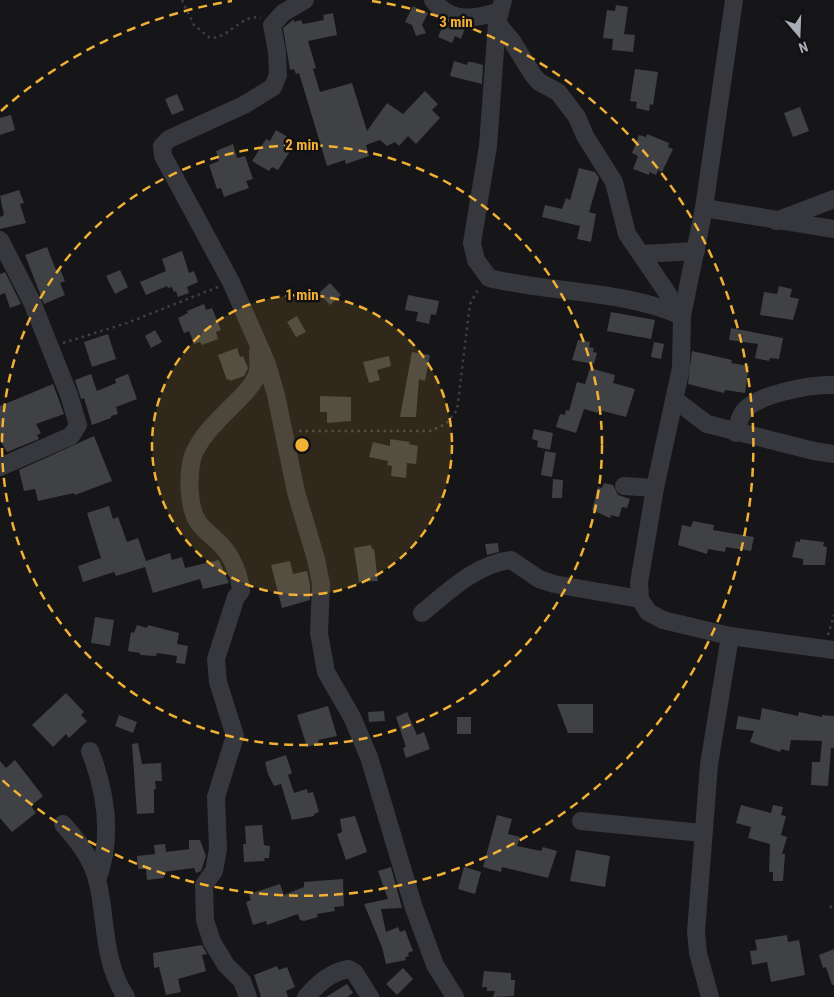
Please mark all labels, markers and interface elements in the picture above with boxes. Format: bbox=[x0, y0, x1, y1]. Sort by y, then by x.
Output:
north arrow bbox=[774, 10, 824, 60]
text: 3 min bbox=[439, 13, 473, 31]
text: N bbox=[797, 38, 810, 56]
text: 2 min bbox=[285, 136, 319, 154]
text: 1 min bbox=[285, 286, 319, 304]
centre of rings bbox=[293, 436, 311, 454]

